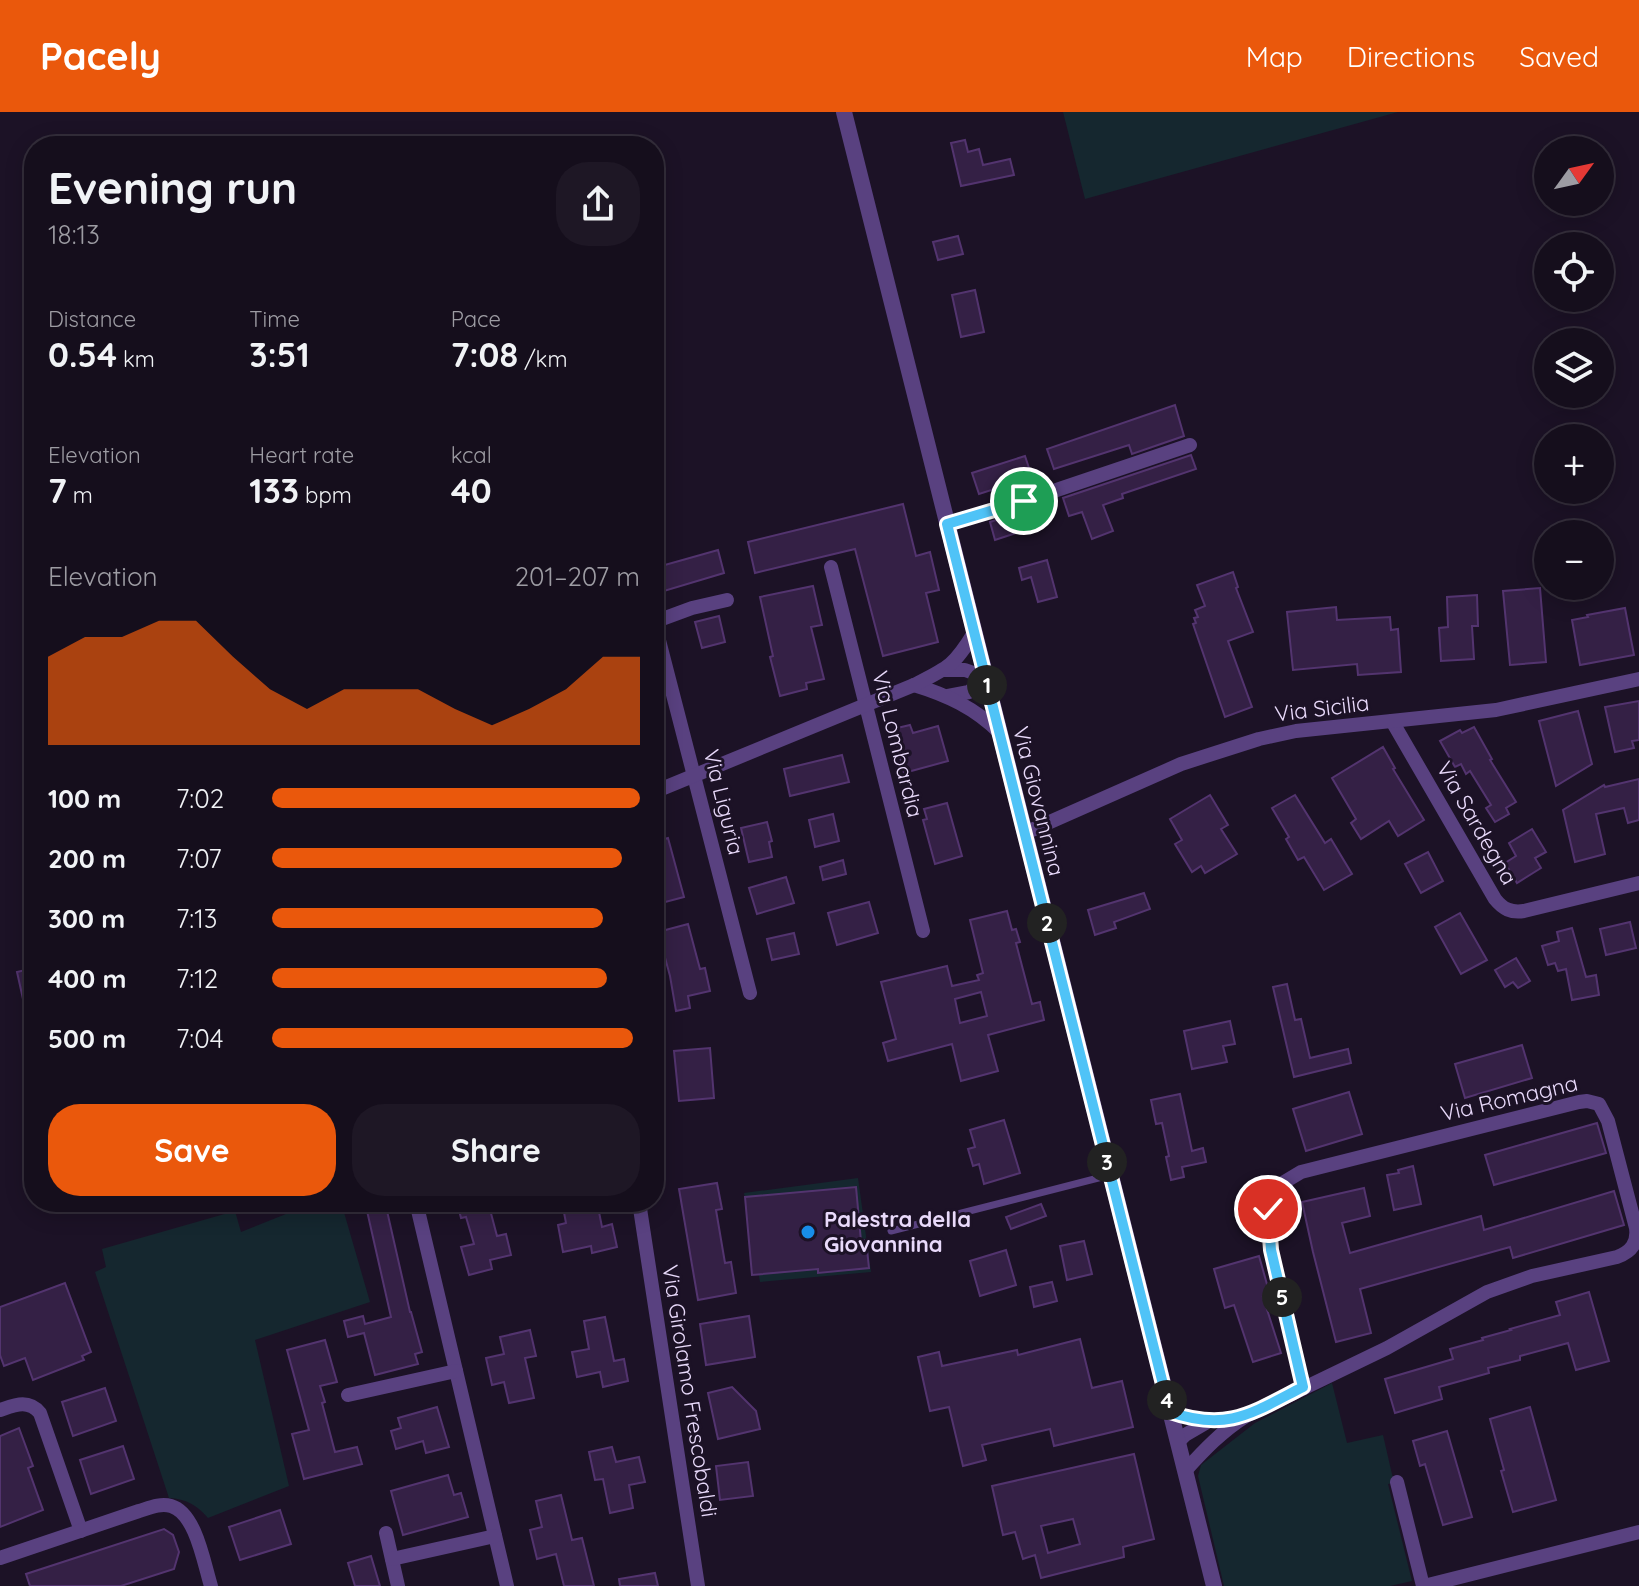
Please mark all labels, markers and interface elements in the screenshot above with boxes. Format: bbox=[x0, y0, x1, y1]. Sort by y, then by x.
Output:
text: Pacely bbox=[40, 32, 161, 80]
text: Map bbox=[1246, 39, 1303, 74]
text: Directions bbox=[1347, 39, 1475, 74]
text: Saved bbox=[1519, 39, 1599, 74]
north arrow bbox=[1534, 136, 1614, 216]
map controls bbox=[1534, 136, 1614, 600]
text: Evening run bbox=[48, 160, 297, 215]
button: share bbox=[556, 162, 640, 246]
text: 18:13 bbox=[48, 218, 100, 251]
button: locate bbox=[1534, 232, 1614, 312]
text: Distance bbox=[48, 305, 136, 333]
text: Time bbox=[249, 305, 300, 333]
text: Pace bbox=[451, 305, 501, 333]
button: layers bbox=[1534, 328, 1614, 408]
text: 0.54 bbox=[48, 333, 117, 376]
text: 3:51 bbox=[249, 333, 310, 376]
text: 7:08 bbox=[451, 333, 518, 376]
text: km bbox=[117, 345, 155, 373]
text: /km bbox=[518, 345, 567, 373]
button: + bbox=[1534, 424, 1614, 504]
text: Elevation bbox=[48, 441, 141, 469]
text: Heart rate bbox=[249, 441, 354, 469]
text: kcal bbox=[451, 441, 492, 469]
pin bbox=[990, 467, 1058, 535]
text: 7 bbox=[48, 469, 67, 512]
text: 133 bbox=[249, 469, 299, 512]
text: 40 bbox=[451, 469, 492, 512]
icon: arrive bbox=[1002, 479, 1046, 523]
text: m bbox=[67, 481, 93, 509]
text: bpm bbox=[299, 481, 352, 509]
button: − bbox=[1534, 520, 1614, 600]
text: Elevation bbox=[48, 560, 158, 593]
text: 201–207 m bbox=[515, 560, 640, 593]
pin: 1 bbox=[967, 665, 1007, 705]
street label: Via Lombardia bbox=[866, 668, 930, 820]
text: 1 bbox=[983, 671, 991, 699]
street label: Via Sicilia bbox=[1273, 688, 1371, 728]
street label: Via Giovannina bbox=[1007, 723, 1071, 879]
street label: Via Liguria bbox=[697, 746, 751, 858]
street label: Via Sardegna bbox=[1430, 756, 1524, 890]
text: 100 m bbox=[48, 782, 121, 815]
text: 7:02 bbox=[176, 782, 224, 815]
text: 200 m bbox=[48, 842, 126, 875]
text: 7:07 bbox=[176, 842, 222, 875]
text: 300 m bbox=[48, 902, 125, 935]
text: 7:13 bbox=[176, 902, 217, 935]
pin: 2 bbox=[1027, 903, 1067, 943]
text: 2 bbox=[1041, 909, 1053, 937]
text: 400 m bbox=[48, 962, 126, 995]
text: 7:12 bbox=[176, 962, 218, 995]
text: 500 m bbox=[48, 1022, 126, 1055]
text: 7:04 bbox=[176, 1022, 223, 1055]
street label: Via Romagna bbox=[1438, 1069, 1580, 1127]
button: Save bbox=[48, 1104, 336, 1196]
button: Share bbox=[352, 1104, 640, 1196]
pin: 3 bbox=[1087, 1142, 1127, 1182]
text: 3 bbox=[1101, 1148, 1113, 1176]
pin bbox=[1234, 1175, 1302, 1243]
icon: check bbox=[1246, 1187, 1290, 1231]
place label: Palestra della Giovannina bbox=[824, 1205, 971, 1258]
marker: Palestra della Giovannina bbox=[799, 1223, 817, 1241]
street label: Via Girolamo Frescobaldi bbox=[656, 1263, 724, 1519]
pin: 5 bbox=[1262, 1277, 1302, 1317]
text: 5 bbox=[1276, 1283, 1288, 1311]
pin: 4 bbox=[1147, 1380, 1187, 1420]
text: 4 bbox=[1161, 1386, 1173, 1414]

